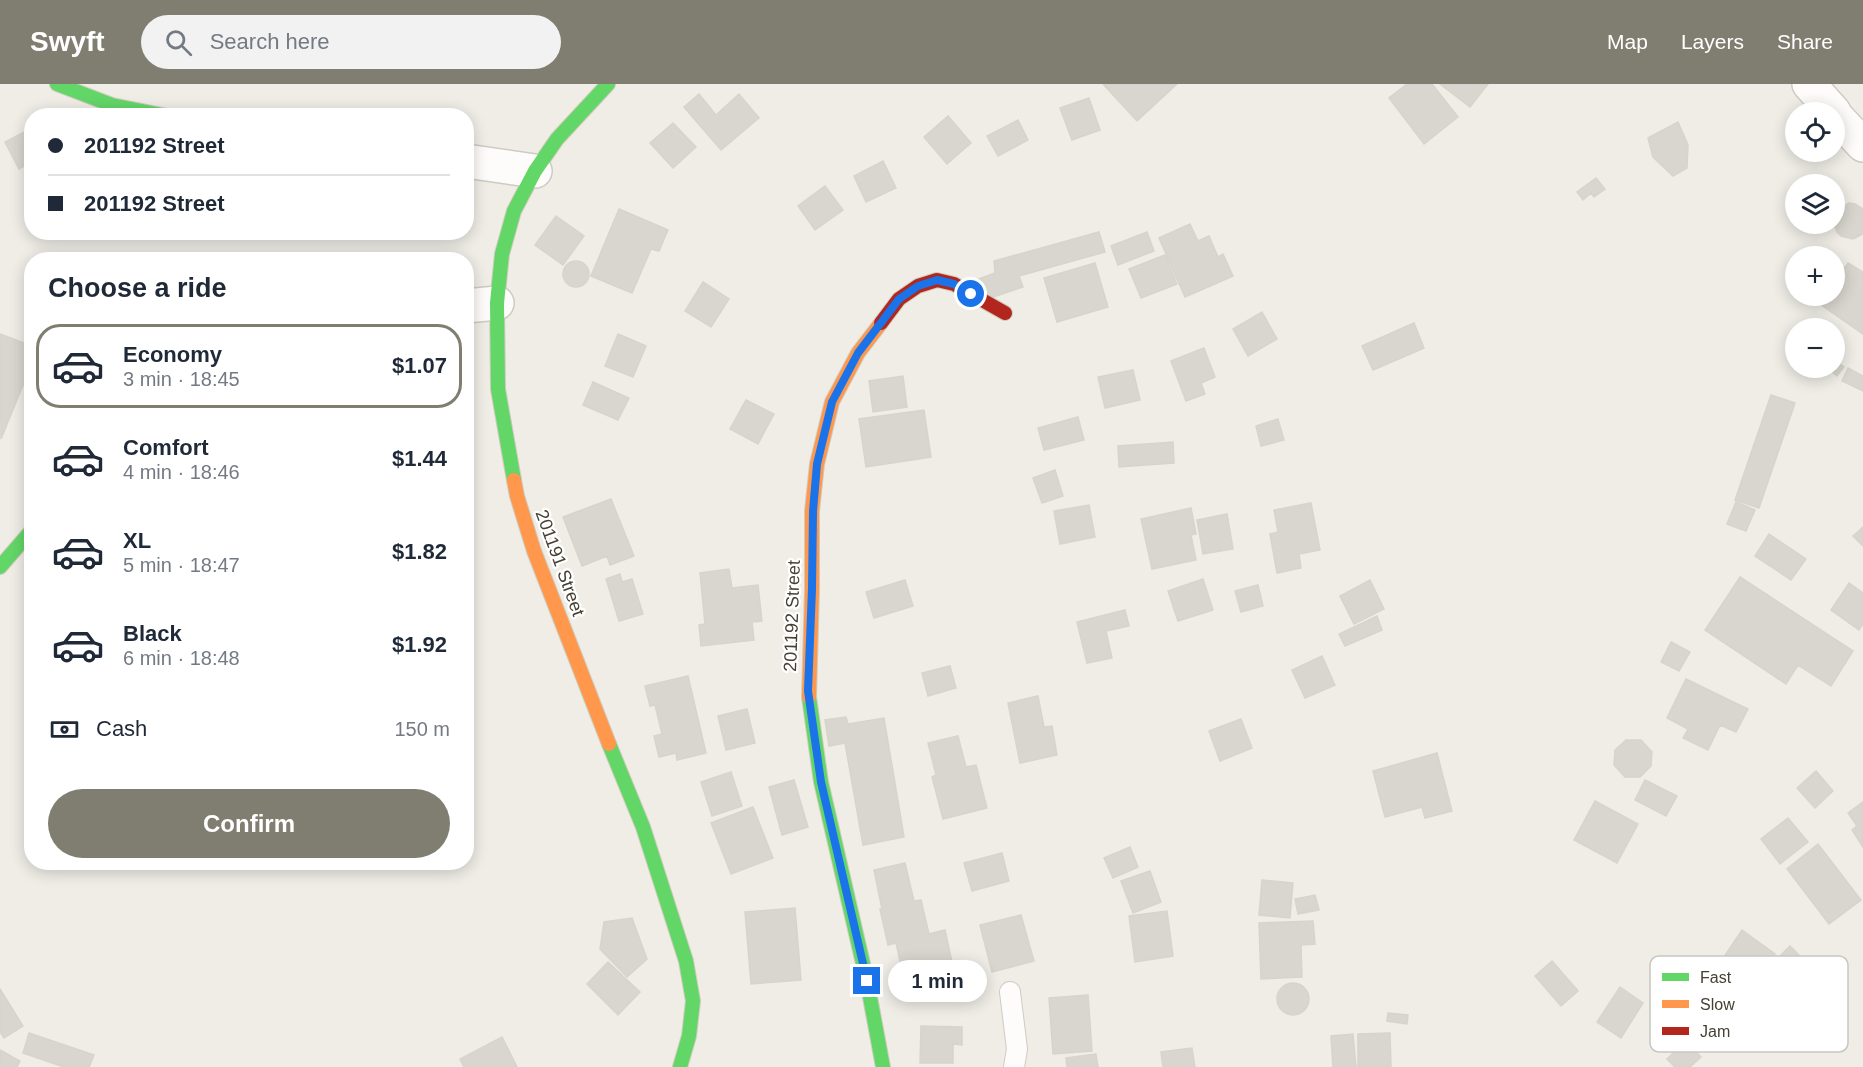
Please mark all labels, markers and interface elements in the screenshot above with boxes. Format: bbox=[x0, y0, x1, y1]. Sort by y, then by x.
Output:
search box bbox=[141, 15, 561, 69]
text: Swyft bbox=[30, 26, 105, 57]
icon: search bbox=[162, 26, 195, 59]
text: Search here bbox=[210, 29, 330, 54]
text: Map bbox=[1607, 30, 1648, 53]
text: Layers bbox=[1681, 30, 1744, 53]
text: Share bbox=[1777, 30, 1833, 53]
map controls bbox=[1785, 102, 1845, 378]
button: locate bbox=[1785, 102, 1845, 162]
text: 201192 Street bbox=[84, 133, 225, 158]
button: layers bbox=[1785, 174, 1845, 234]
text: 201192 Street bbox=[84, 191, 225, 216]
button: + bbox=[1785, 246, 1845, 306]
text: Choose a ride bbox=[48, 273, 227, 303]
route start bbox=[957, 280, 984, 307]
button: − bbox=[1785, 318, 1845, 378]
icon: car bbox=[51, 339, 105, 393]
text: Economy bbox=[123, 342, 222, 367]
text: $1.07 bbox=[392, 353, 447, 378]
text: 3 min · 18:45 bbox=[123, 368, 240, 390]
icon: car bbox=[51, 432, 105, 486]
text: Comfort bbox=[123, 435, 209, 460]
text: $1.44 bbox=[392, 446, 447, 471]
text: 4 min · 18:46 bbox=[123, 461, 240, 483]
street label: 201191 Street bbox=[531, 507, 589, 619]
icon: car bbox=[51, 525, 105, 579]
text: XL bbox=[123, 528, 151, 553]
text: $1.82 bbox=[392, 539, 447, 564]
text: 5 min · 18:47 bbox=[123, 554, 240, 576]
street label: 201192 Street bbox=[780, 560, 804, 672]
icon: car bbox=[51, 618, 105, 672]
text: Black bbox=[123, 621, 182, 646]
text: $1.92 bbox=[392, 632, 447, 657]
text: 6 min · 18:48 bbox=[123, 647, 240, 669]
icon: cash bbox=[48, 713, 81, 746]
text: Cash bbox=[96, 716, 147, 741]
text: 150 m bbox=[394, 718, 450, 740]
button: Confirm bbox=[48, 789, 450, 858]
legend bbox=[1650, 956, 1848, 1052]
callout: 1 min bbox=[888, 960, 987, 1002]
route end bbox=[853, 967, 880, 994]
text: Fast bbox=[1700, 969, 1732, 986]
text: 1 min bbox=[911, 970, 964, 992]
text: Slow bbox=[1700, 996, 1735, 1013]
text: Jam bbox=[1700, 1023, 1730, 1040]

